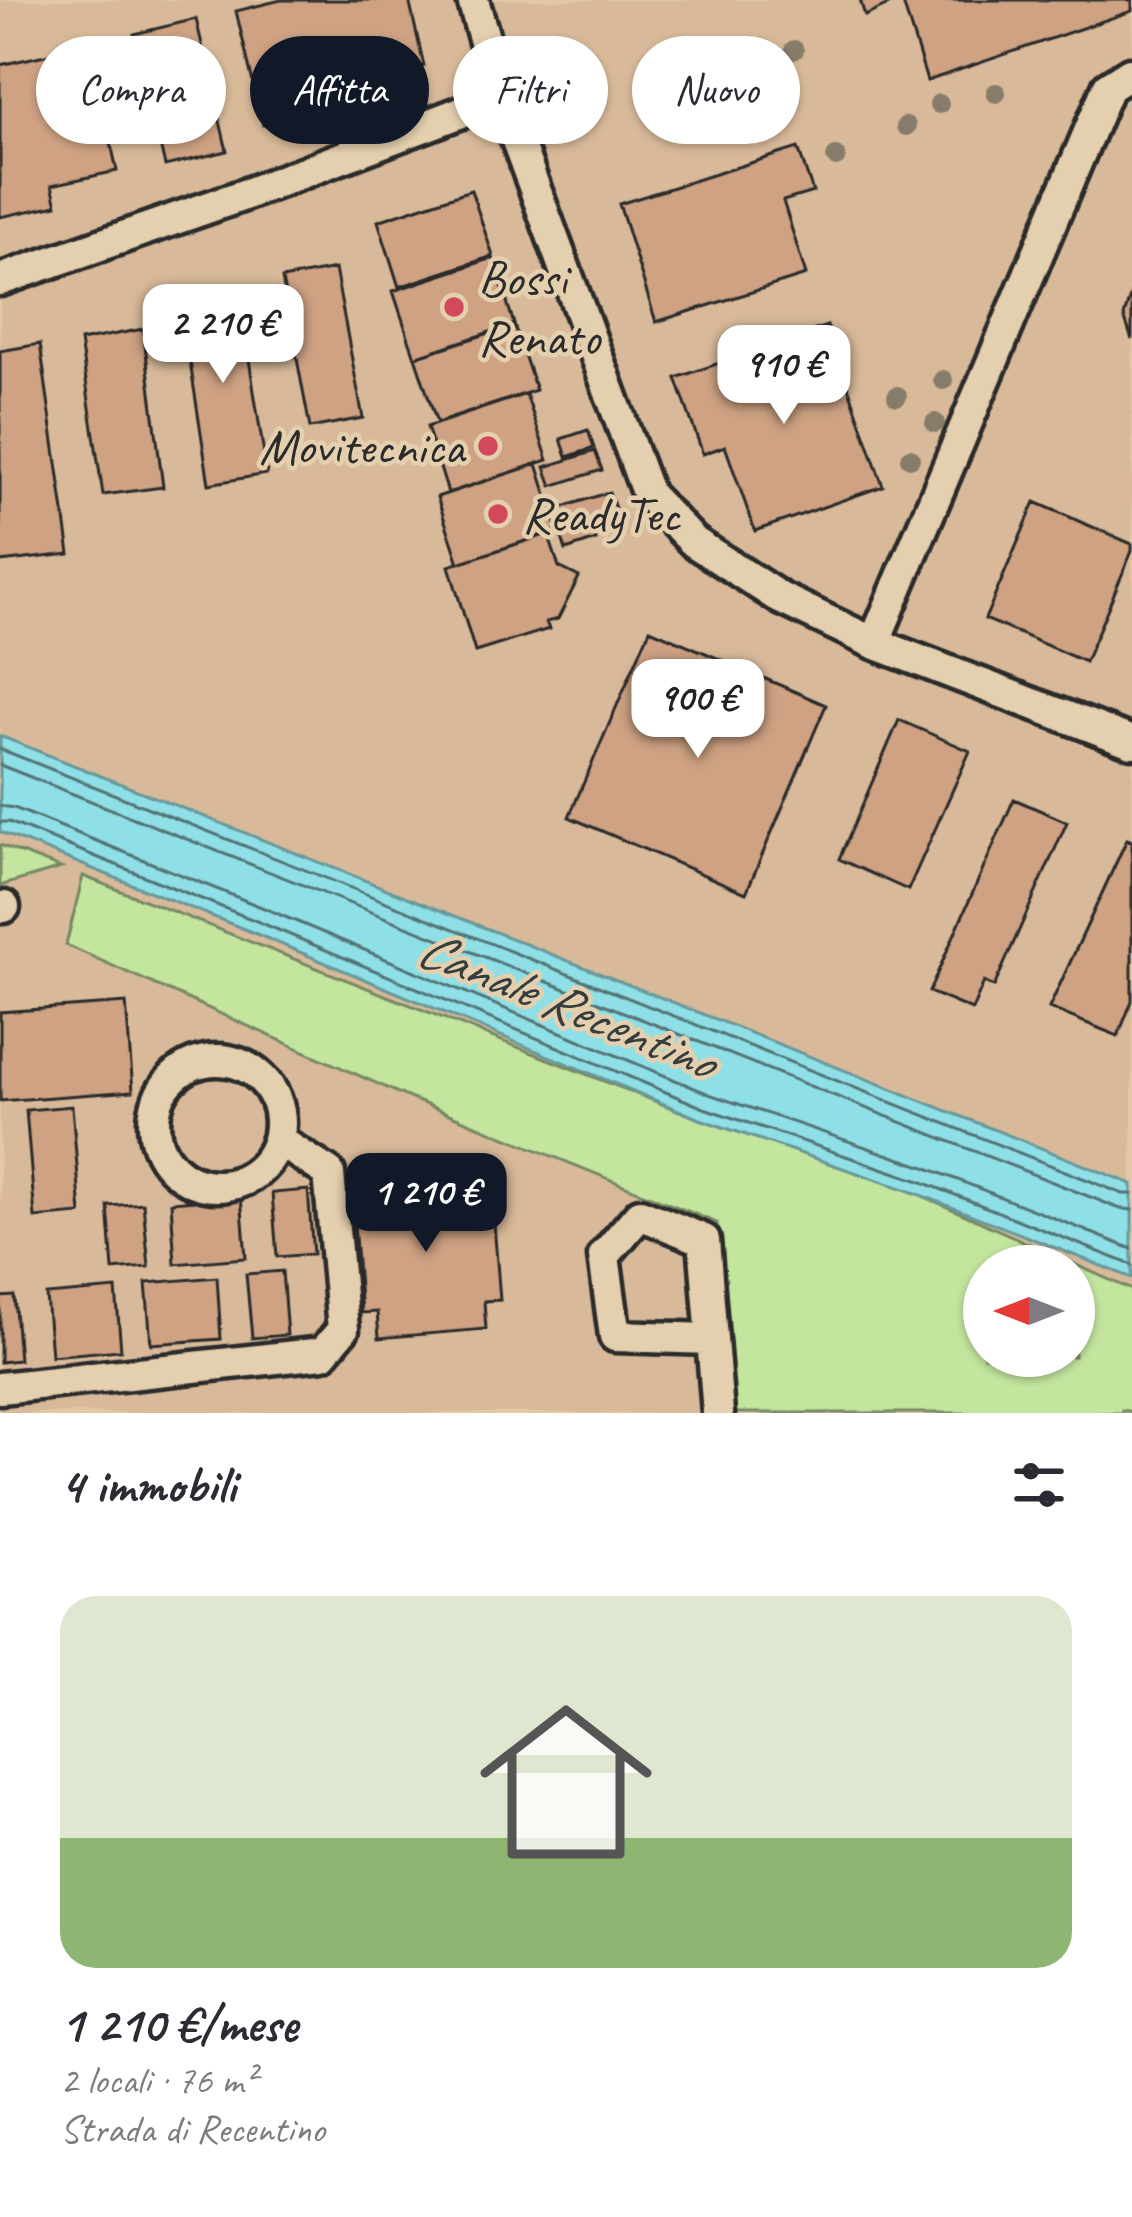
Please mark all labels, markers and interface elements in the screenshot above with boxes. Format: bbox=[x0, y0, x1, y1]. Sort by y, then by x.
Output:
chip: Compra bbox=[36, 36, 226, 144]
chip: Affitta bbox=[250, 36, 429, 144]
chip: Filtri bbox=[453, 36, 608, 144]
chip: Nuovo bbox=[632, 36, 800, 144]
place label: Bossi Renato bbox=[478, 246, 603, 369]
pin: 2 210 € bbox=[112, 284, 334, 386]
marker: Bossi Renato bbox=[441, 294, 467, 320]
text: 2 210 € bbox=[170, 298, 276, 347]
pin: 910 € bbox=[700, 325, 868, 427]
text: 910 € bbox=[744, 339, 824, 388]
place label: Movitecnica bbox=[259, 414, 468, 478]
marker: Movitecnica bbox=[475, 433, 501, 459]
place label: ReadyTec bbox=[522, 482, 682, 546]
marker: ReadyTec bbox=[485, 501, 511, 527]
pin: 900 € bbox=[614, 659, 782, 761]
text: 900 € bbox=[658, 673, 738, 722]
water label: Canale Recentino bbox=[408, 914, 731, 1097]
pin: 1 210 € bbox=[315, 1153, 537, 1255]
text: 1 210 € bbox=[373, 1167, 479, 1216]
north arrow bbox=[963, 1245, 1095, 1377]
map controls bbox=[963, 1245, 1095, 1377]
icon: filters bbox=[1006, 1452, 1072, 1518]
text: 4 immobili bbox=[60, 1453, 236, 1517]
icon: home bbox=[458, 1674, 674, 1890]
text: 1 210 €/mese bbox=[60, 1992, 297, 2056]
text: 2 locali · 76 m² bbox=[60, 2056, 256, 2105]
text: Strada di Recentino bbox=[60, 2105, 325, 2154]

